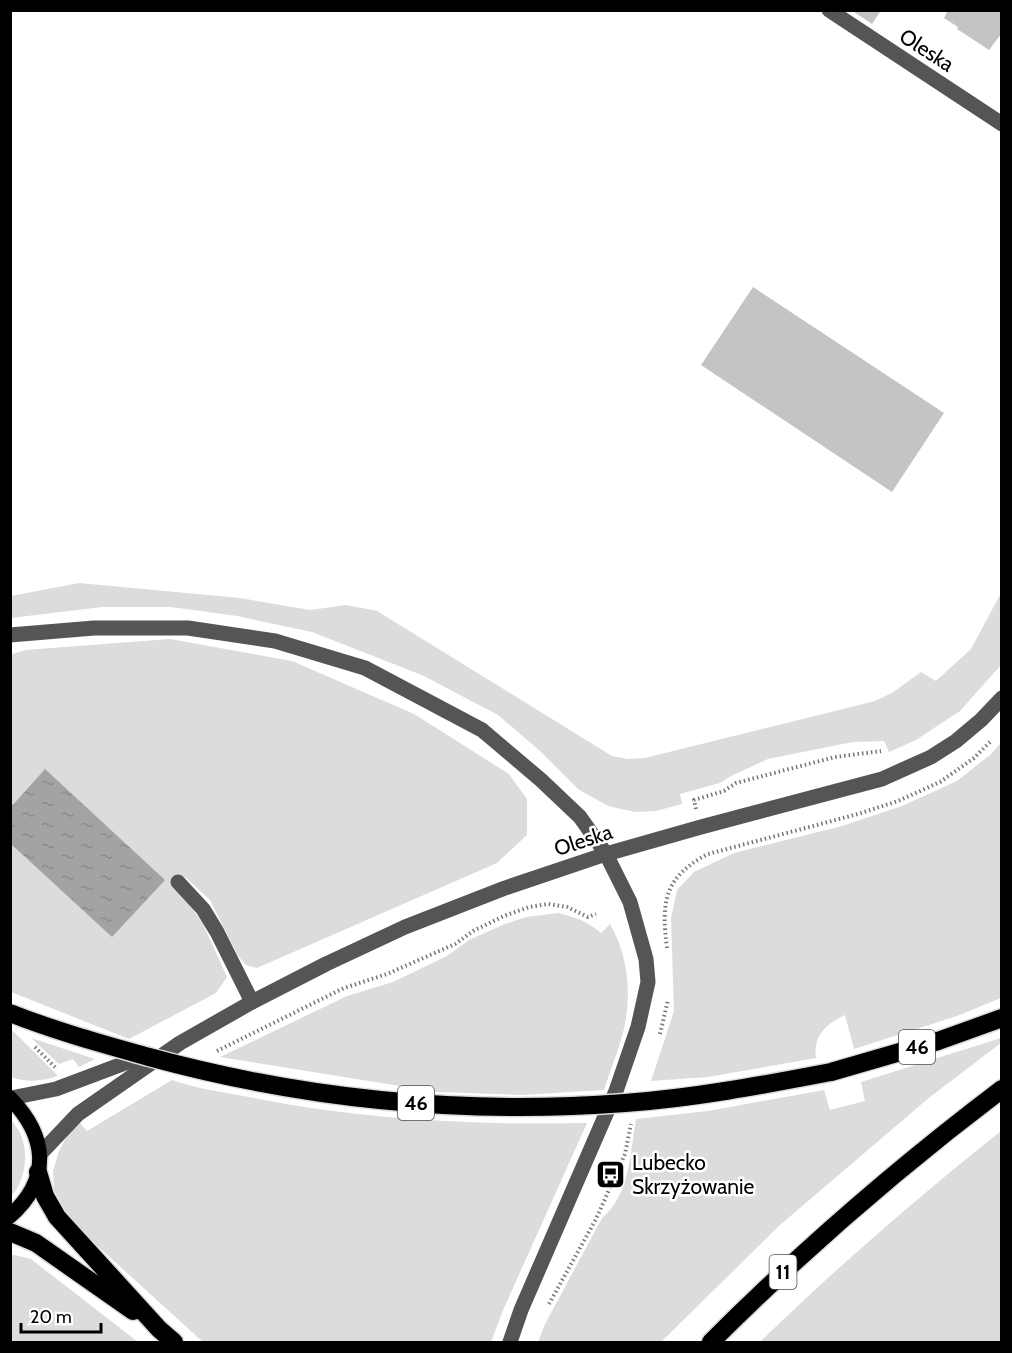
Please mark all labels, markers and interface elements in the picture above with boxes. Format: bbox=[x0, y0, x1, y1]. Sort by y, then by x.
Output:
street label: Oleska bbox=[895, 23, 959, 77]
street label: Oleska bbox=[551, 819, 615, 861]
road number: 46 bbox=[899, 1030, 935, 1064]
road number: 46 bbox=[398, 1086, 434, 1120]
place label: Lubecko Skrzyżowanie bbox=[632, 1150, 754, 1199]
bus stop icon: Lubecko Skrzyżowanie bbox=[595, 1158, 627, 1190]
road number: 11 bbox=[770, 1255, 796, 1289]
scale bar bbox=[21, 1296, 100, 1334]
text: 20 m bbox=[30, 1306, 72, 1328]

